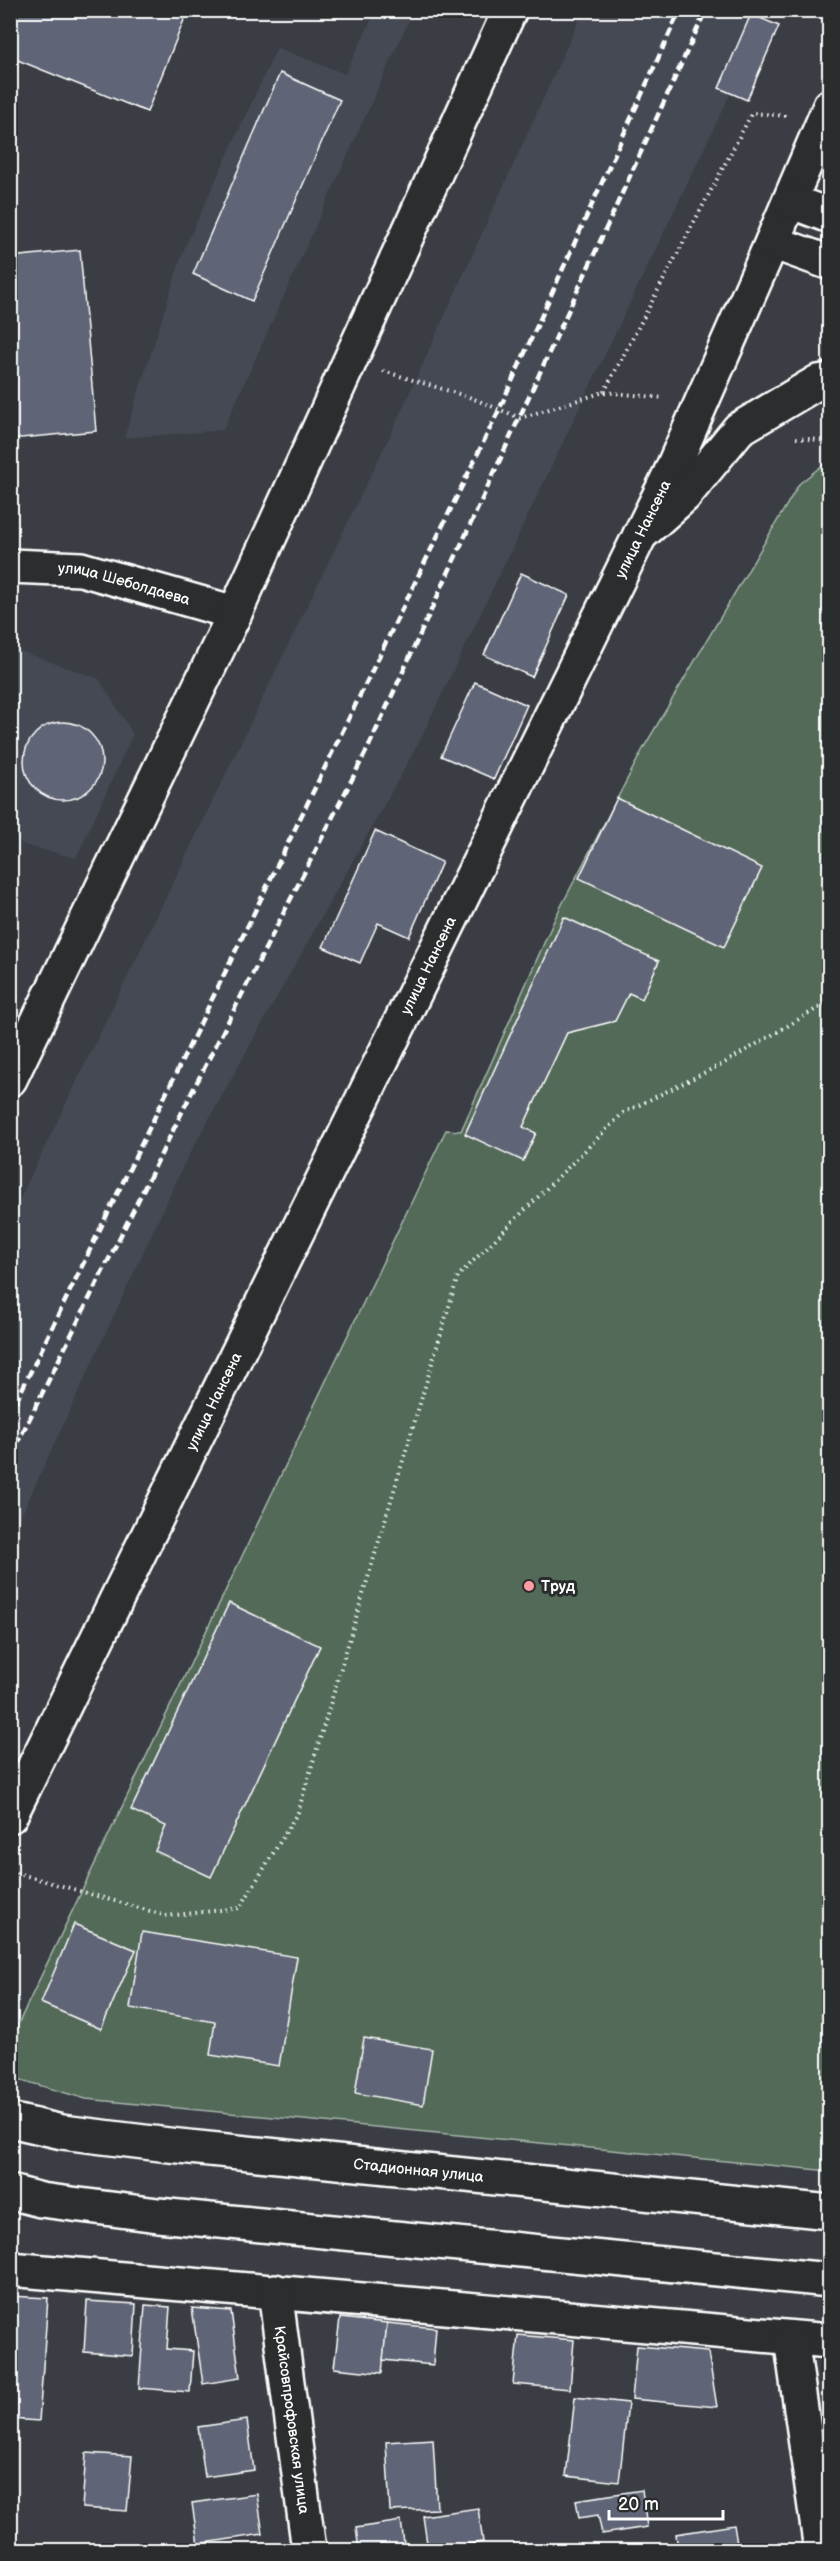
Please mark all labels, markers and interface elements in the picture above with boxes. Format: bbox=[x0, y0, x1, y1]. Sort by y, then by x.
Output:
street label: улица Нансена bbox=[611, 477, 676, 582]
street label: улица Шеболдаева bbox=[58, 559, 192, 610]
street label: улица Нансена bbox=[397, 913, 461, 1018]
street label: улица Нансена bbox=[182, 1349, 247, 1454]
place label: Труд bbox=[541, 1577, 575, 1596]
marker: Труд bbox=[522, 1579, 536, 1593]
street label: Стадионная улица bbox=[352, 2155, 485, 2187]
street label: Крайсовпрофовская улица bbox=[270, 2325, 313, 2515]
scale bar bbox=[609, 2483, 723, 2521]
text: 20 m bbox=[618, 2494, 659, 2515]

